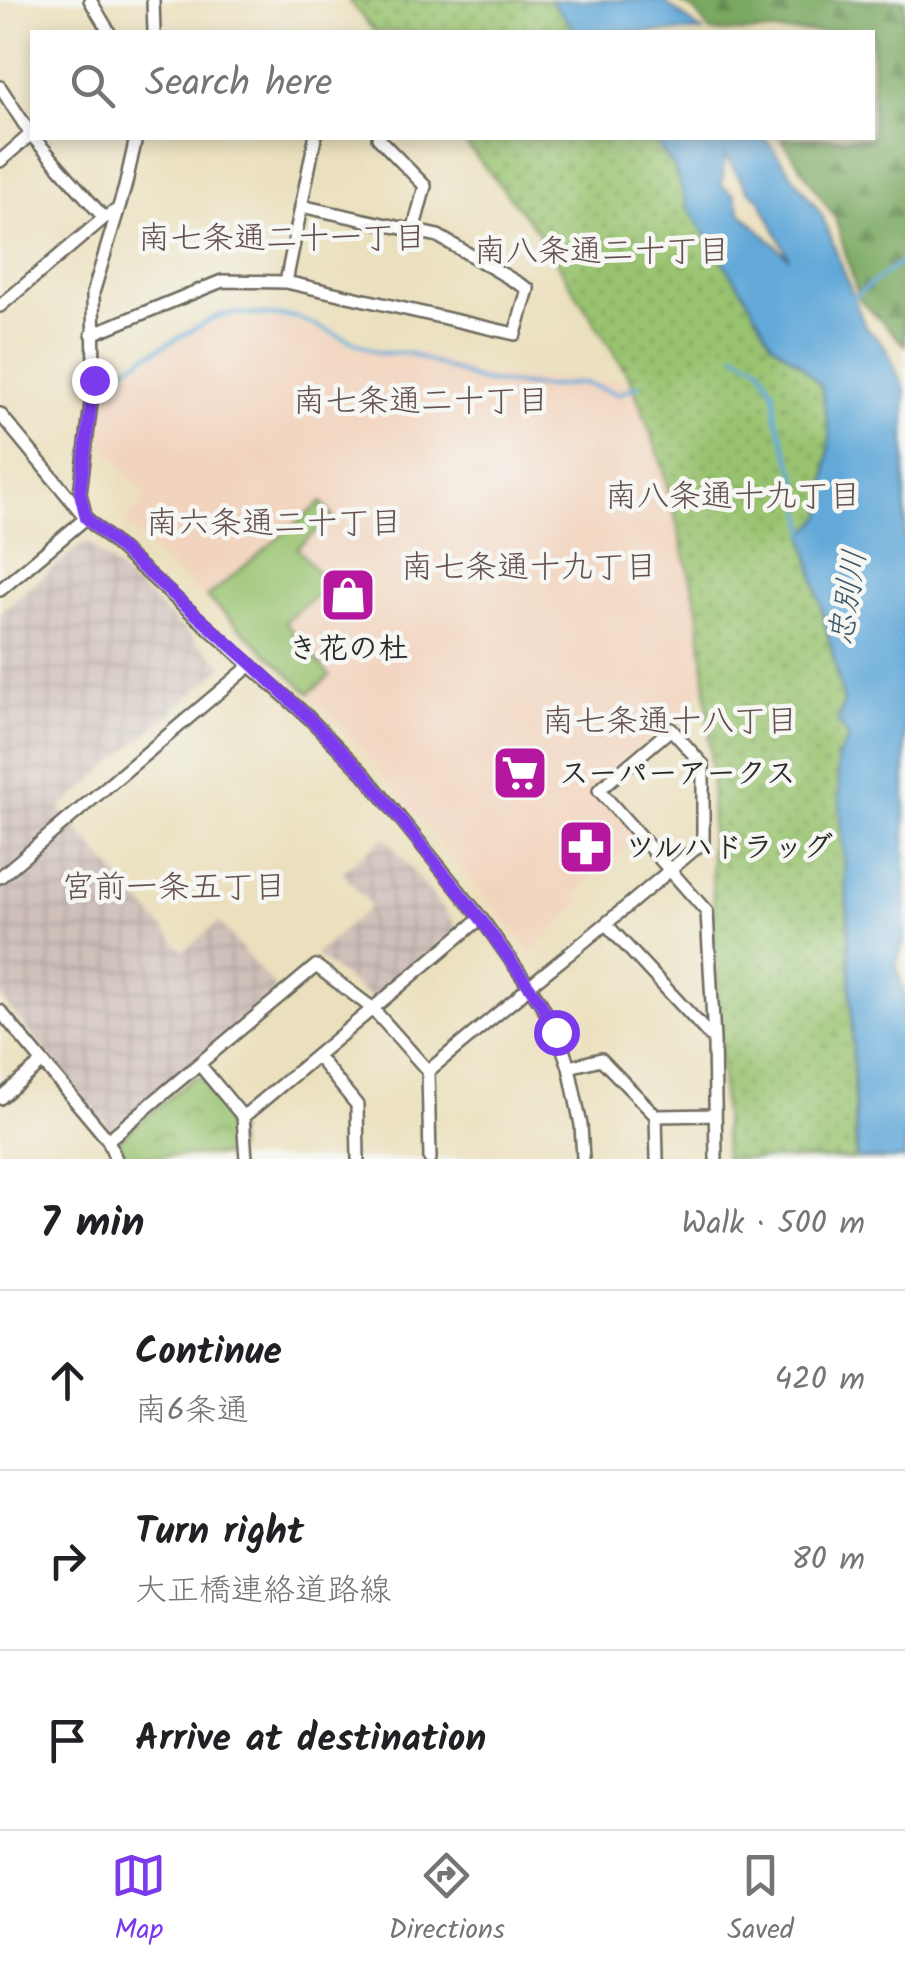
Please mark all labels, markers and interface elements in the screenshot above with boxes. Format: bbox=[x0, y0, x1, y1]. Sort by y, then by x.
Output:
search box bbox=[30, 30, 875, 140]
text: Search here bbox=[145, 55, 332, 115]
icon: search bbox=[65, 58, 120, 113]
district label: 南七条通二十一丁目 bbox=[138, 214, 426, 265]
district label: 南八条通二十丁目 bbox=[474, 227, 730, 278]
route end bbox=[72, 358, 118, 404]
district label: 南七条通二十丁目 bbox=[293, 377, 549, 428]
district label: 南八条通十九丁目 bbox=[605, 472, 861, 523]
district label: 南六条通二十丁目 bbox=[146, 499, 402, 550]
district label: 南七条通十九丁目 bbox=[401, 543, 657, 594]
water label: 忠別川 bbox=[817, 546, 882, 649]
shop icon: き花の杜 bbox=[318, 565, 378, 625]
place label: き花の杜 bbox=[288, 626, 408, 674]
district label: 南七条通十八丁目 bbox=[542, 697, 798, 748]
supermarket icon: スーパーアークス bbox=[490, 743, 550, 803]
place label: スーパーアークス bbox=[559, 751, 796, 799]
pharmacy icon: ツルハドラッグ bbox=[556, 817, 616, 877]
place label: ツルハドラッグ bbox=[625, 825, 833, 873]
district label: 宮前一条五丁目 bbox=[62, 863, 286, 914]
route start bbox=[534, 1010, 580, 1056]
text: 7 min bbox=[40, 1191, 145, 1258]
text: Walk · 500 m bbox=[681, 1199, 865, 1250]
text: Continue bbox=[135, 1323, 282, 1383]
icon: ahead bbox=[40, 1353, 95, 1408]
text: 420 m bbox=[774, 1355, 865, 1406]
text: 南6条通 bbox=[135, 1386, 249, 1437]
text: Turn right bbox=[135, 1503, 304, 1563]
icon: right bbox=[40, 1533, 95, 1588]
text: 80 m bbox=[791, 1535, 865, 1586]
text: 大正橋連絡道路線 bbox=[135, 1566, 391, 1617]
text: Arrive at destination bbox=[135, 1710, 486, 1770]
icon: arrive bbox=[40, 1713, 95, 1768]
tab: Map bbox=[111, 1848, 166, 1953]
tab: Directions bbox=[389, 1848, 505, 1953]
tab: Saved bbox=[727, 1848, 794, 1953]

